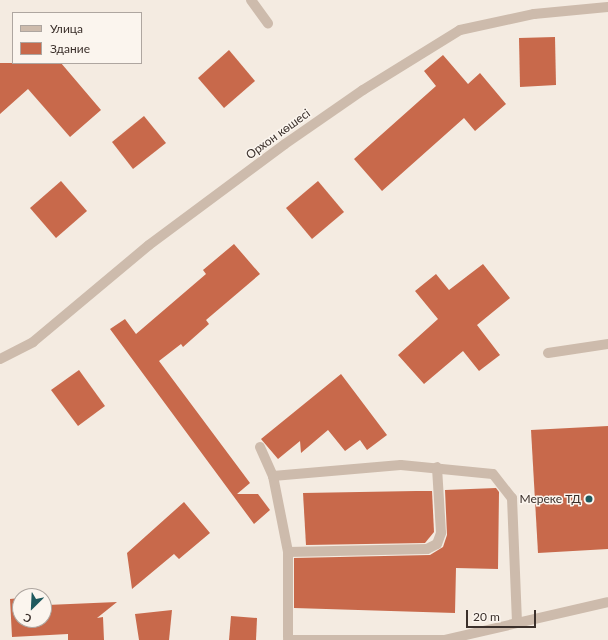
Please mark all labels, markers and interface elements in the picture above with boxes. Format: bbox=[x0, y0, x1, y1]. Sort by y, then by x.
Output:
legend bbox=[12, 12, 142, 64]
text: Улица bbox=[50, 21, 83, 36]
text: Здание bbox=[50, 41, 90, 56]
street label: Орхон көшесі bbox=[243, 106, 313, 162]
place label: Мереке ТД bbox=[519, 492, 581, 506]
marker: Мереке ТД bbox=[584, 494, 594, 504]
north arrow bbox=[12, 588, 52, 628]
scale bar bbox=[468, 602, 538, 628]
text: 20 m bbox=[473, 609, 500, 624]
text: С bbox=[21, 611, 33, 626]

